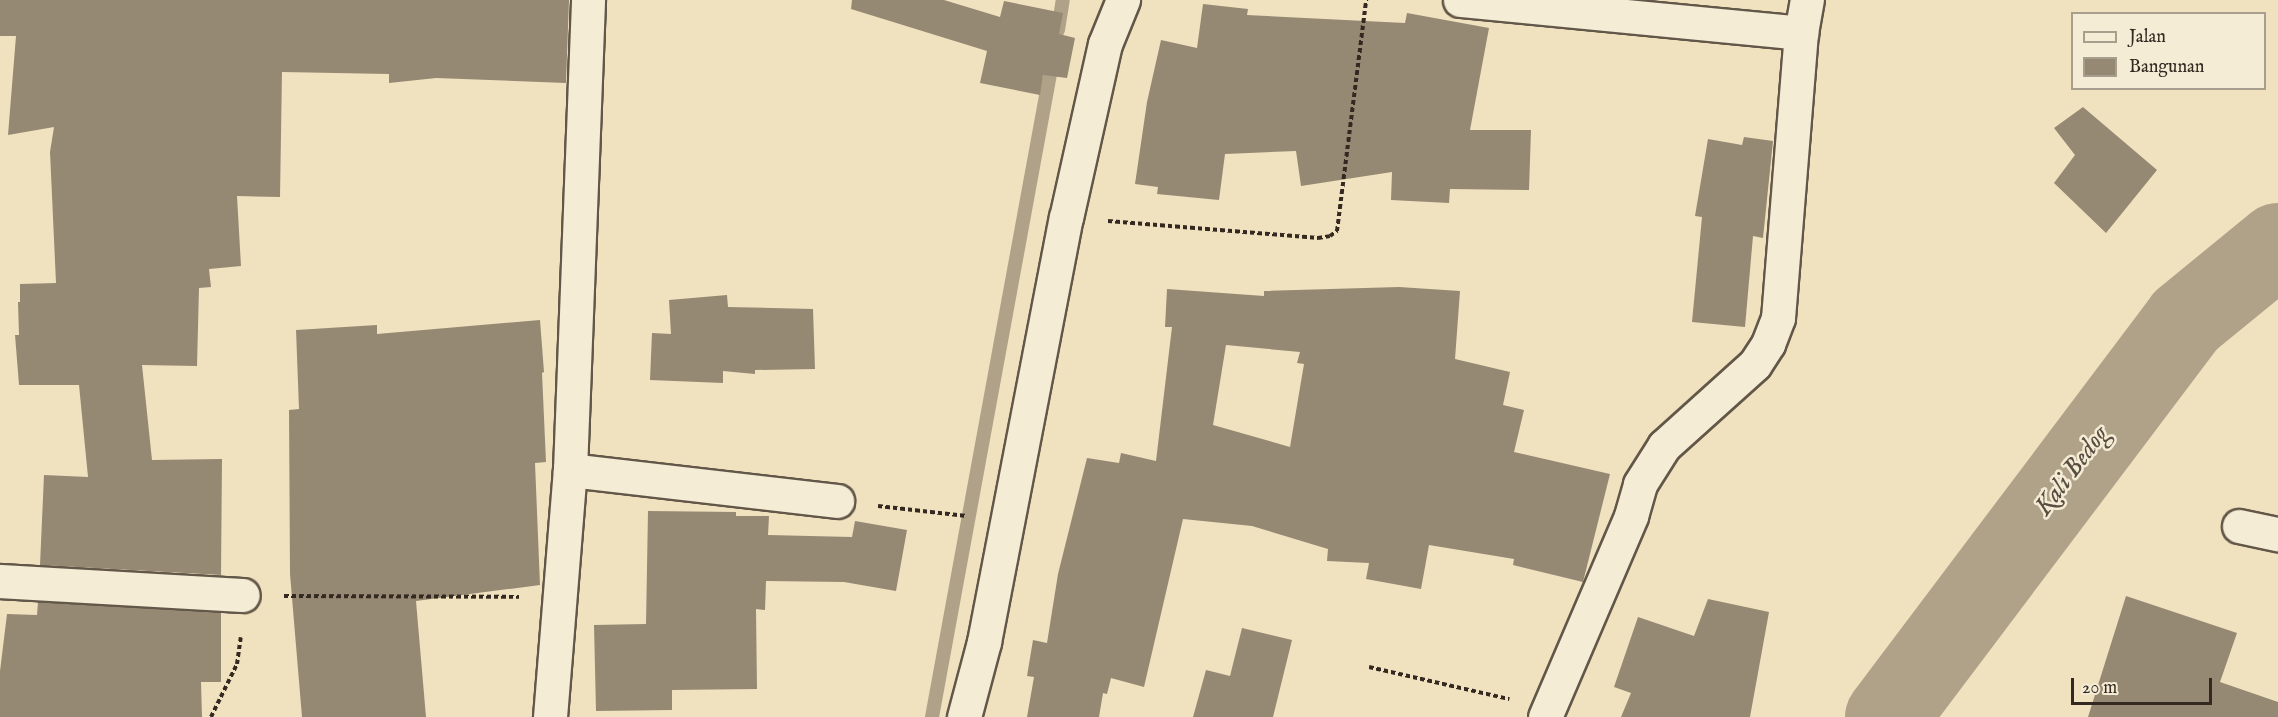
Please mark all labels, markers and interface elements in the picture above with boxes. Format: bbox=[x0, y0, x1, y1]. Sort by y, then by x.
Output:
legend bbox=[2071, 12, 2266, 90]
text: Jalan bbox=[2129, 26, 2166, 49]
text: Bangunan bbox=[2129, 56, 2204, 79]
water label: Kali Bedog bbox=[2028, 420, 2116, 522]
scale bar bbox=[2074, 666, 2215, 704]
text: 20 m bbox=[2082, 677, 2117, 700]

